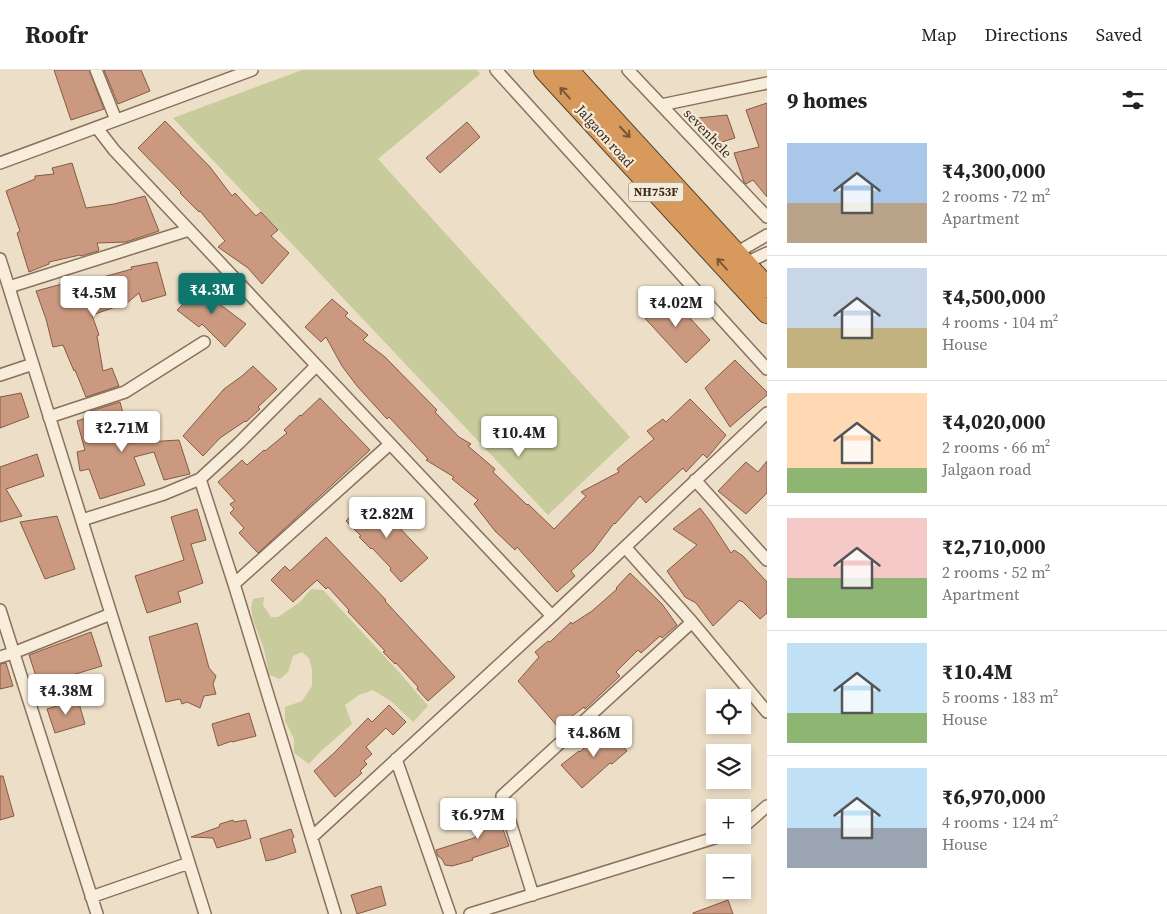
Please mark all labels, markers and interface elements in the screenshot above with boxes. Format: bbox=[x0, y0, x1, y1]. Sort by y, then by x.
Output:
text: Roofr bbox=[25, 18, 88, 51]
text: Map bbox=[921, 22, 957, 47]
text: Directions bbox=[985, 22, 1068, 47]
text: Saved bbox=[1096, 22, 1142, 47]
one-way arrow bbox=[560, 86, 571, 99]
text: 9 homes bbox=[787, 86, 867, 115]
icon: filters bbox=[1119, 86, 1147, 114]
street label: Jalgaon road bbox=[571, 100, 639, 172]
street label: sevenhele bbox=[679, 104, 737, 162]
one-way arrow bbox=[619, 125, 631, 138]
text: ₹4,300,000 bbox=[942, 156, 1046, 185]
icon: home bbox=[827, 163, 887, 223]
road number: NH753F bbox=[628, 182, 684, 202]
text: 2 rooms · 72 m² bbox=[942, 185, 1050, 207]
text: Apartment bbox=[942, 207, 1019, 229]
one-way arrow bbox=[716, 258, 728, 271]
pin: ₹4.3M bbox=[177, 272, 247, 315]
pin: ₹4.5M bbox=[59, 276, 129, 318]
text: ₹4.3M bbox=[189, 278, 235, 300]
text: ₹4.5M bbox=[71, 281, 117, 303]
text: ₹4,500,000 bbox=[942, 282, 1046, 311]
pin: ₹4.02M bbox=[635, 286, 717, 328]
icon: home bbox=[827, 288, 887, 348]
text: ₹4.02M bbox=[649, 291, 703, 313]
text: 4 rooms · 104 m² bbox=[942, 311, 1058, 333]
text: House bbox=[942, 333, 987, 355]
text: ₹4,020,000 bbox=[942, 407, 1046, 436]
pin: ₹2.71M bbox=[81, 410, 163, 453]
icon: home bbox=[827, 413, 887, 473]
text: ₹2.71M bbox=[95, 416, 149, 438]
pin: ₹10.4M bbox=[478, 416, 560, 458]
text: ₹10.4M bbox=[492, 421, 546, 443]
text: 2 rooms · 66 m² bbox=[942, 436, 1050, 458]
text: Jalgaon road bbox=[942, 458, 1031, 480]
pin: ₹2.82M bbox=[346, 496, 428, 539]
text: ₹2.82M bbox=[360, 502, 414, 524]
text: ₹2,710,000 bbox=[942, 532, 1046, 561]
icon: home bbox=[827, 538, 887, 598]
text: 2 rooms · 52 m² bbox=[942, 561, 1050, 583]
text: Apartment bbox=[942, 583, 1019, 605]
text: ₹10.4M bbox=[942, 657, 1013, 686]
icon: home bbox=[827, 663, 887, 723]
pin: ₹4.38M bbox=[25, 674, 107, 716]
text: ₹4.38M bbox=[39, 679, 93, 701]
text: 5 rooms · 183 m² bbox=[942, 686, 1058, 708]
map controls bbox=[706, 689, 751, 899]
button: locate bbox=[706, 689, 751, 734]
text: House bbox=[942, 708, 987, 730]
pin: ₹4.86M bbox=[553, 716, 635, 758]
text: ₹4.86M bbox=[567, 721, 621, 743]
button: layers bbox=[706, 744, 751, 789]
text: ₹6,970,000 bbox=[942, 782, 1046, 811]
icon: home bbox=[827, 788, 887, 848]
pin: ₹6.97M bbox=[437, 798, 519, 840]
button: + bbox=[706, 799, 751, 844]
text: ₹6.97M bbox=[451, 803, 505, 825]
text: 4 rooms · 124 m² bbox=[942, 811, 1058, 833]
text: House bbox=[942, 833, 987, 855]
button: − bbox=[706, 854, 751, 899]

